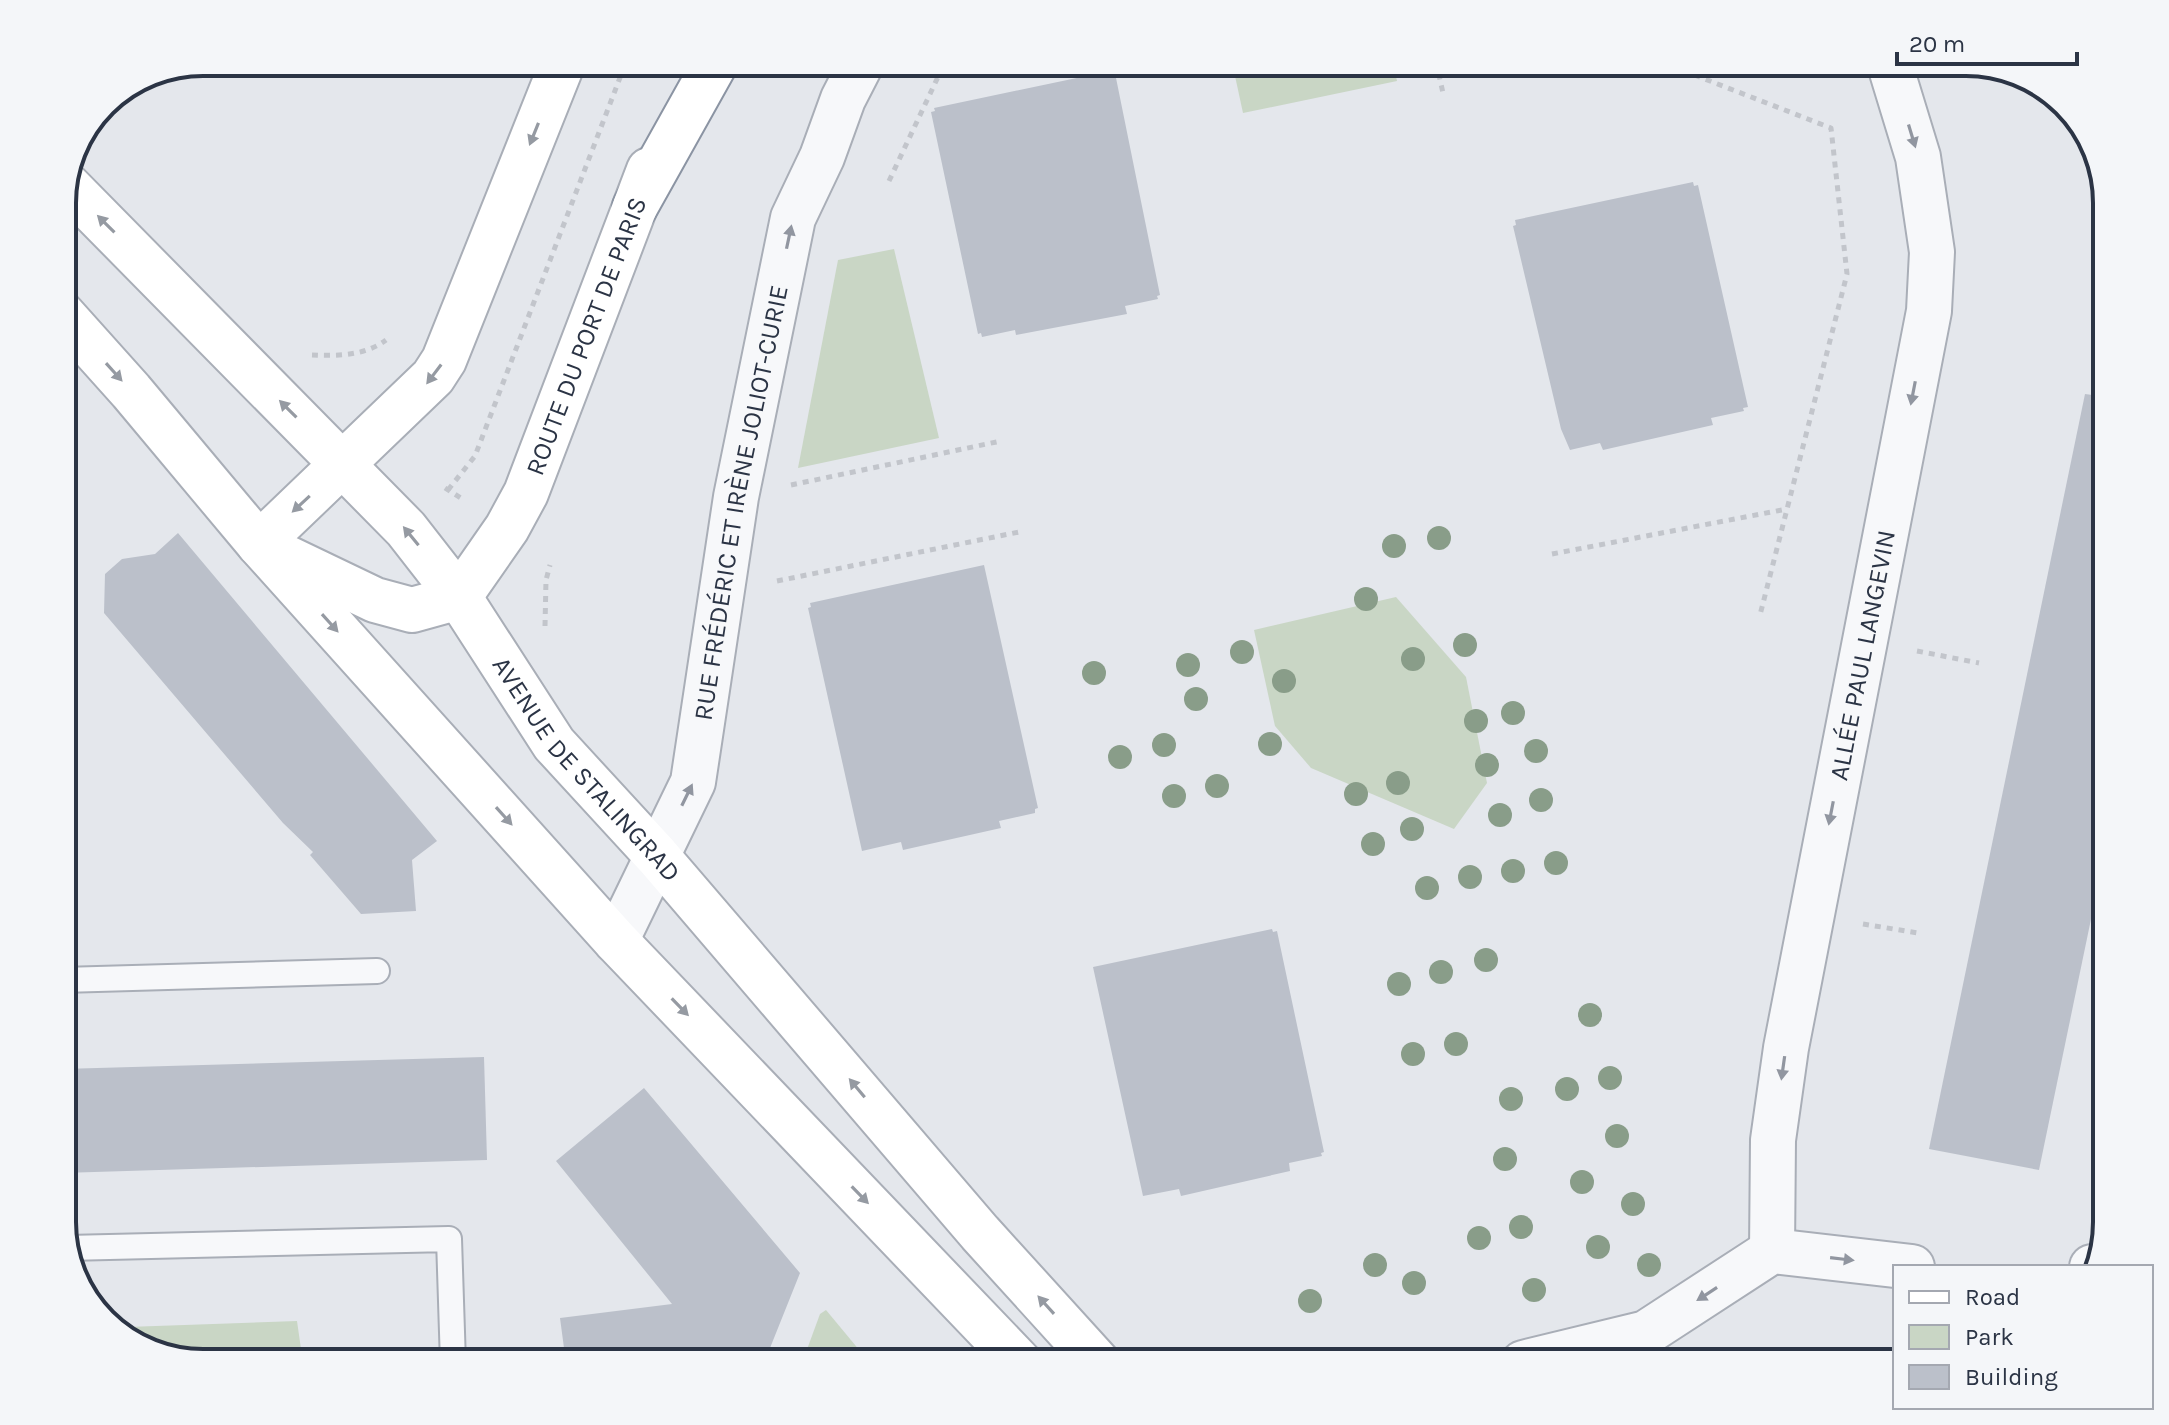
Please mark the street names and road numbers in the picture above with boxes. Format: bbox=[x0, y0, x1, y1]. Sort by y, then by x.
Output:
street label: ROUTE DU PORT DE PARIS bbox=[519, 192, 653, 480]
street label: RUE FRÉDÉRIC ET IRÈNE JOLIOT-CURIE bbox=[687, 282, 795, 723]
street label: ALLÉE PAUL LANGEVIN bbox=[1823, 528, 1902, 783]
street label: AVENUE DE STALINGRAD bbox=[486, 651, 687, 888]

